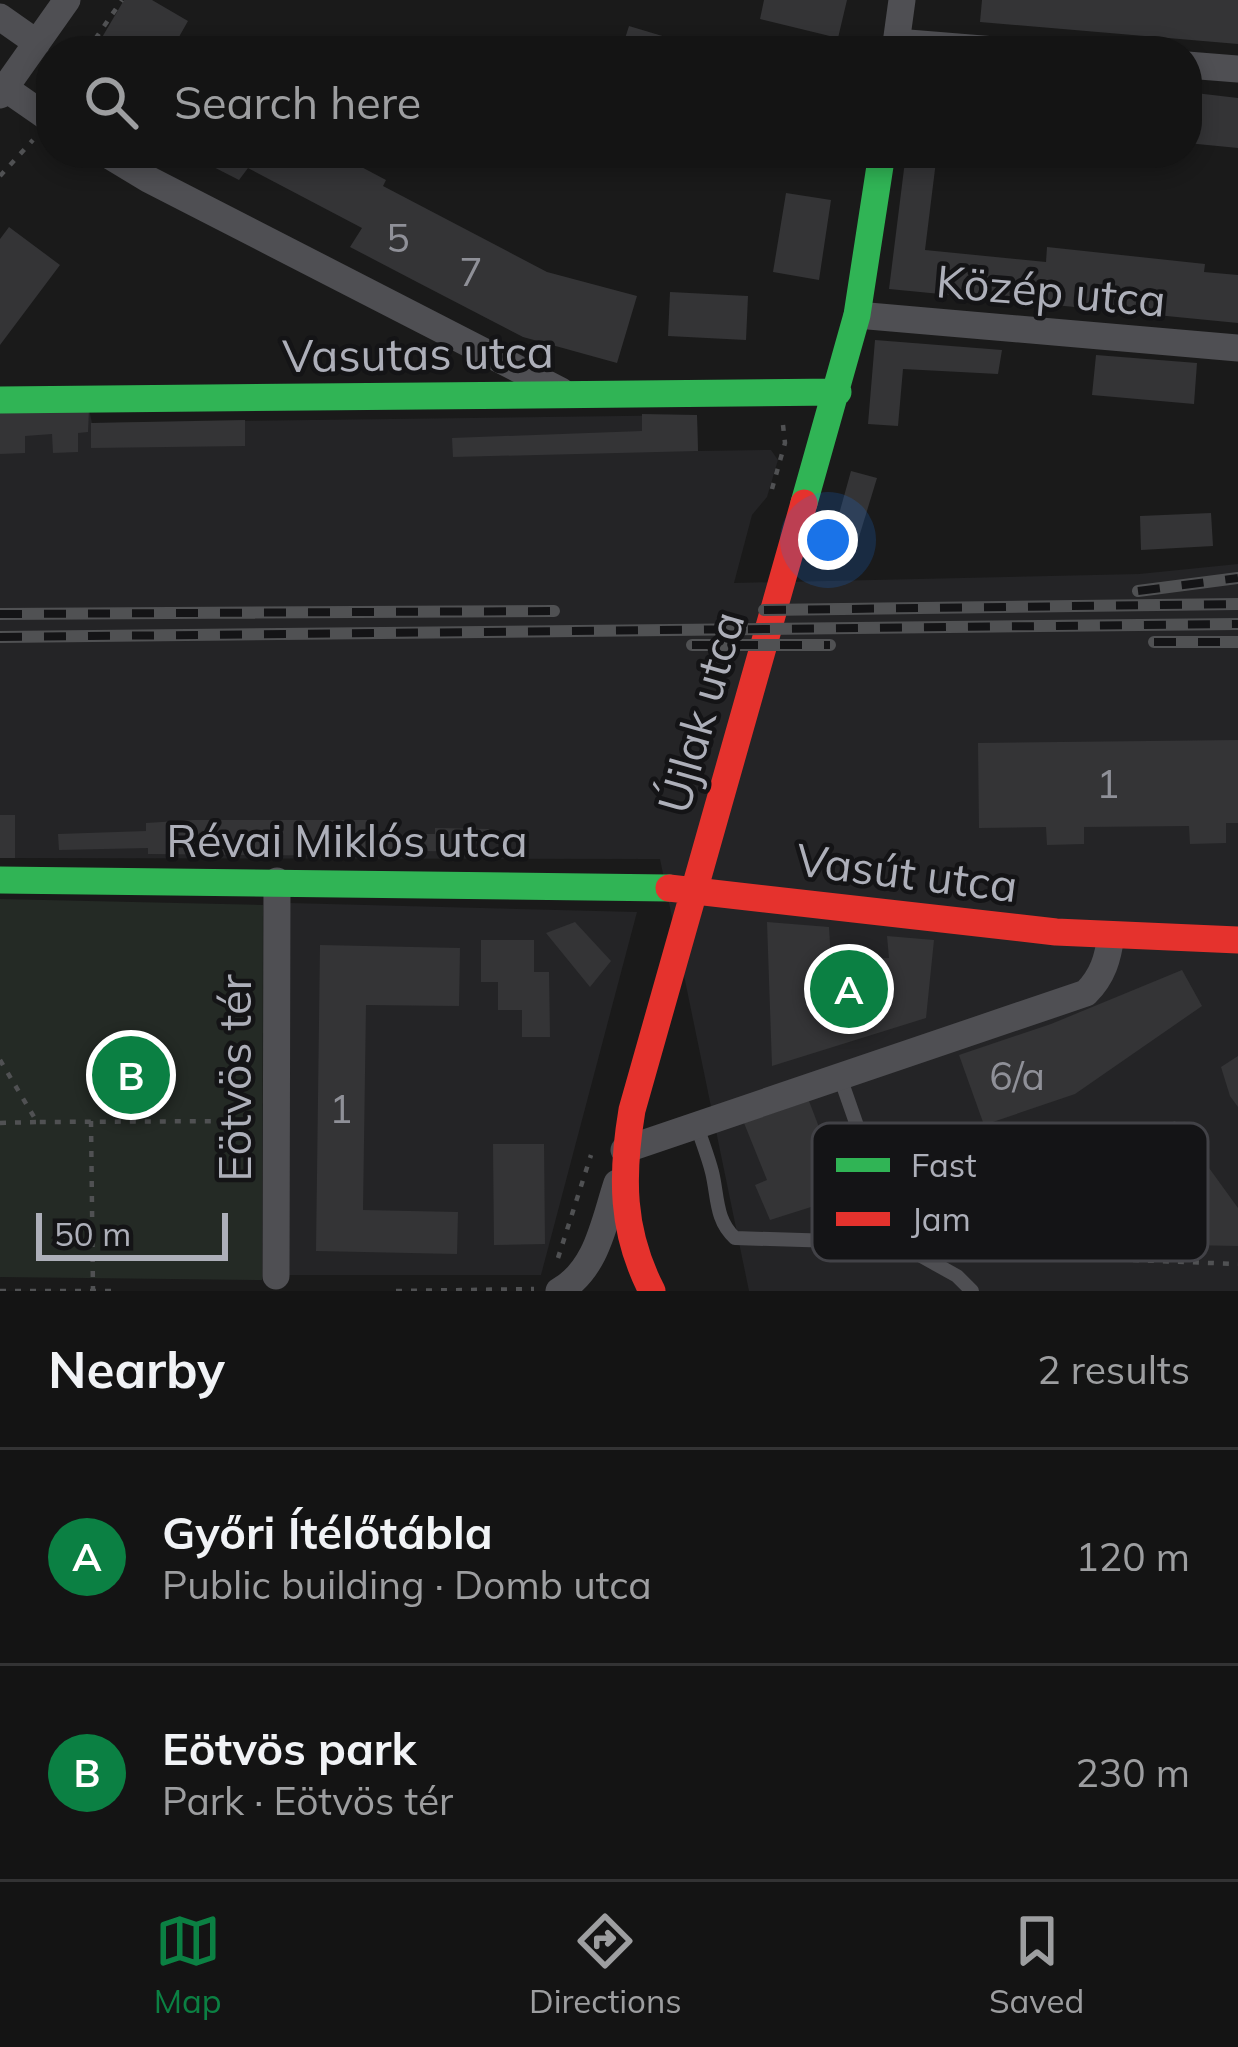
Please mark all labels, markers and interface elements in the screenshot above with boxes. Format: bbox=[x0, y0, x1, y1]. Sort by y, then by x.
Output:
search box bbox=[36, 36, 1202, 168]
icon: search bbox=[78, 69, 144, 135]
text: Search here bbox=[174, 74, 421, 130]
house number: 5 bbox=[386, 213, 410, 262]
house number: 7 bbox=[459, 247, 483, 296]
street label: Közép utca bbox=[934, 252, 1168, 328]
street label: Vasutas utca bbox=[282, 323, 554, 383]
your location bbox=[798, 510, 858, 570]
street label: Újlak utca bbox=[645, 605, 755, 819]
house number: 1 bbox=[1096, 759, 1120, 808]
street label: Révai Miklós utca bbox=[166, 812, 528, 868]
street label: Vasút utca bbox=[793, 831, 1021, 913]
pin: A bbox=[810, 944, 888, 1034]
street label: Eötvös tér bbox=[206, 974, 262, 1182]
pin: B bbox=[92, 1030, 170, 1120]
house number: 6/a bbox=[989, 1051, 1045, 1100]
house number: 1 bbox=[329, 1084, 353, 1133]
legend bbox=[812, 1123, 1208, 1261]
text: Fast bbox=[911, 1144, 976, 1185]
text: Jam bbox=[911, 1198, 971, 1239]
scale bar bbox=[36, 1207, 228, 1260]
text: 50 m bbox=[54, 1213, 131, 1254]
text: Nearby bbox=[48, 1337, 225, 1401]
text: 2 results bbox=[1037, 1345, 1190, 1394]
text: Győri Ítélőtábla bbox=[162, 1504, 493, 1560]
text: A bbox=[72, 1532, 102, 1581]
text: 120 m bbox=[1075, 1532, 1190, 1581]
text: Public building · Domb utca bbox=[162, 1560, 652, 1609]
text: Eötvös park bbox=[162, 1720, 416, 1776]
text: B bbox=[74, 1748, 100, 1797]
text: 230 m bbox=[1075, 1748, 1190, 1797]
text: Park · Eötvös tér bbox=[162, 1776, 453, 1825]
tab: Map bbox=[154, 1908, 222, 2021]
tab: Directions bbox=[529, 1908, 682, 2021]
tab: Saved bbox=[989, 1908, 1084, 2021]

